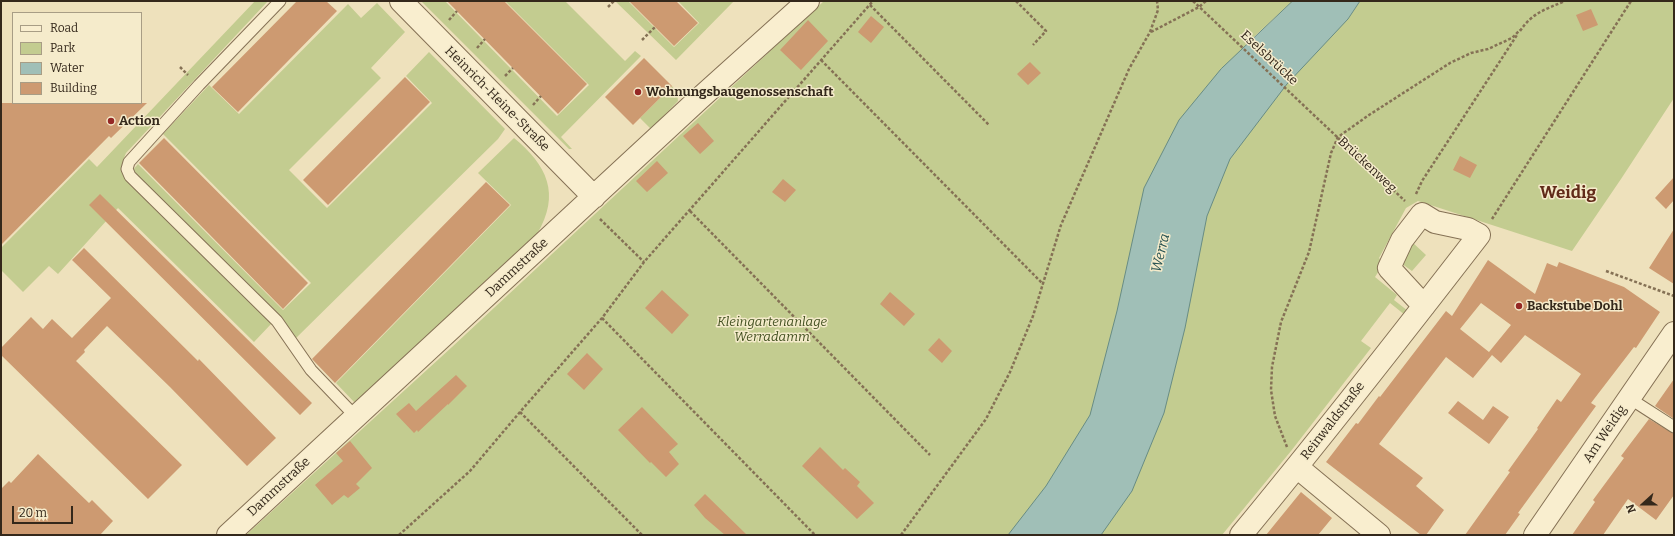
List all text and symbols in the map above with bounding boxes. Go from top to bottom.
legend [12,12,142,104]
text: Road [50,21,78,35]
street label: Eselsbrücke [1237,27,1301,89]
text: Park [50,41,75,55]
street label: Heinrich-Heine-Straße [441,43,553,155]
text: Water [50,61,84,75]
text: Building [50,81,97,95]
place label: Wohnungsbaugenossenschaft [646,84,833,100]
marker: Wohnungsbaugenossenschaft [633,87,643,97]
place label: Action [119,113,160,129]
marker: Action [106,116,116,126]
street label: Brückenweg [1334,134,1400,196]
district label: Weidig [1540,183,1596,203]
water label: Werra [1148,232,1174,274]
street label: Dammstraße [483,235,551,301]
place label: Backstube Dohl [1527,298,1623,314]
marker: Backstube Dohl [1514,301,1524,311]
park label: Kleingartenanlage Werradamm [717,314,827,345]
street label: Reinwaldstraße [1298,379,1368,463]
street label: Am Weidig [1580,402,1630,466]
street label: Dammstraße [245,454,313,520]
north arrow [1623,484,1663,524]
scale bar [14,498,75,524]
text: N [1624,502,1639,515]
text: 20 m [19,506,47,520]

